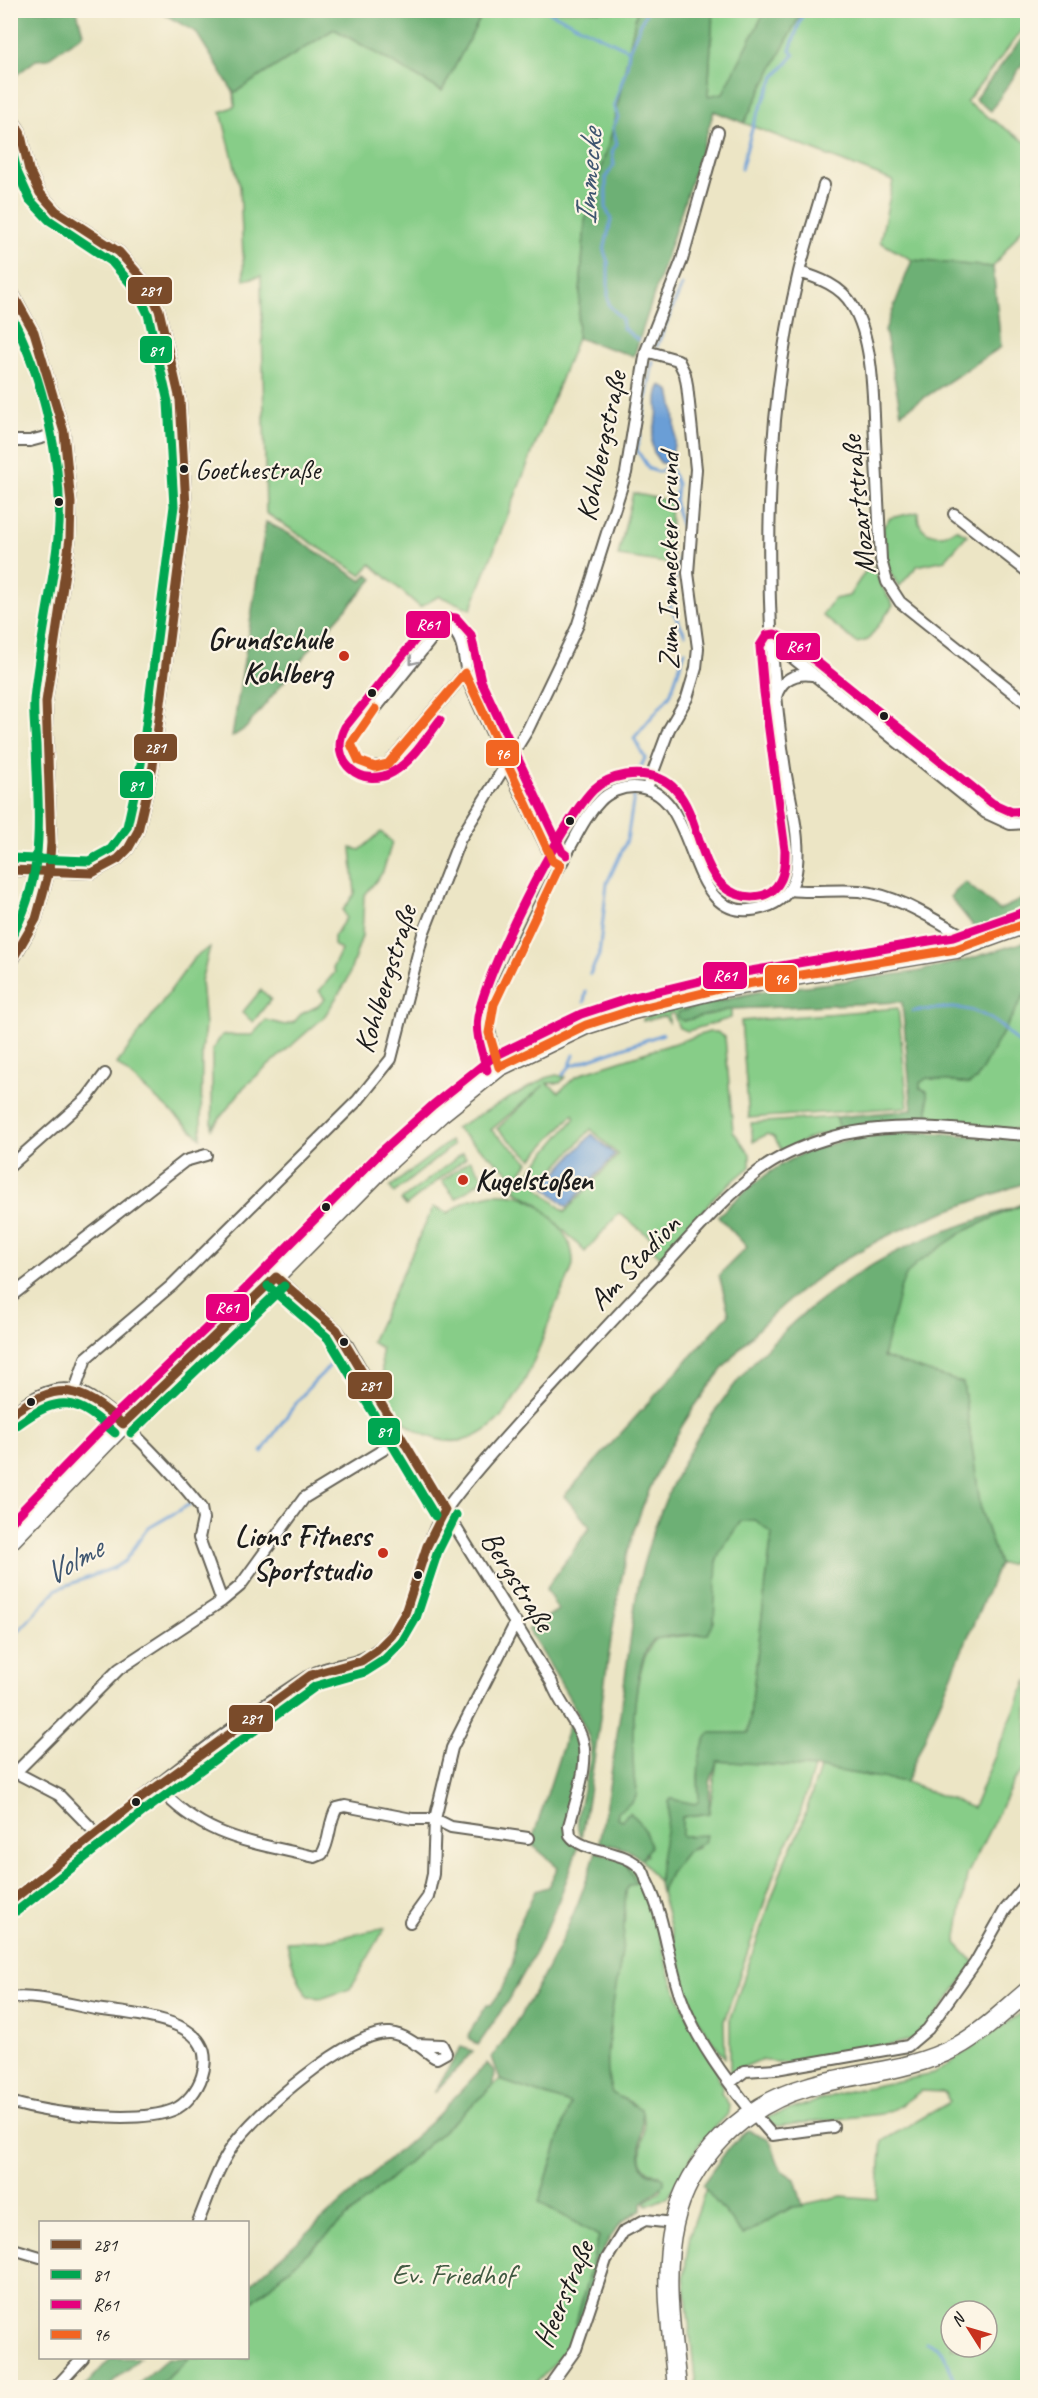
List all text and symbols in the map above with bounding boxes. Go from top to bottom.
water label: Immecke [564,124,612,226]
line badge: 281 [127,276,173,305]
text: 281 [139,281,163,301]
line badge: 81 [139,335,173,364]
text: 81 [149,341,165,361]
street label: Kohlbergstraße [567,365,636,524]
street label: Mozartstraße [832,431,884,576]
street label: Zum Immecker Grund [649,448,687,670]
place label: Goethestraße [195,452,322,487]
marker: Goethestraße [178,463,190,475]
unlabelled marker [53,496,65,508]
line badge: R61 [405,610,451,639]
text: R61 [416,615,442,635]
place label: Grundschule Kohlberg [208,620,335,692]
line badge: R61 [775,632,821,661]
text: R61 [786,637,812,657]
marker: Grundschule Kohlberg [337,649,351,663]
one-way arrow [409,654,420,665]
unlabelled marker [366,687,378,699]
unlabelled marker [878,710,890,722]
line badge: 281 [133,733,178,762]
text: 281 [144,738,168,758]
line badge: 96 [485,739,520,767]
text: 96 [495,744,511,764]
line badge: 81 [119,770,154,799]
text: 81 [129,776,145,796]
unlabelled marker [564,815,576,827]
street label: Kohlbergstraße [345,899,426,1057]
line badge: R61 [702,961,748,990]
line badge: 96 [764,964,798,993]
text: R61 [713,966,739,986]
text: 96 [774,969,790,989]
place label: Kugelstoßen [475,1161,594,1199]
marker: Kugelstoßen [456,1173,470,1187]
unlabelled marker [320,1201,332,1213]
street label: Am Stadion [580,1205,689,1318]
line badge: R61 [205,1293,250,1322]
text: R61 [215,1298,241,1318]
unlabelled marker [338,1336,350,1348]
line badge: 281 [347,1371,393,1400]
text: 281 [359,1376,383,1396]
unlabelled marker [25,1396,37,1408]
line badge: 81 [367,1417,401,1446]
text: 81 [377,1422,393,1442]
place label: Lions Fitness Sportstudio [235,1517,374,1589]
street label: Bergstraße [472,1524,565,1640]
water label: Volme [36,1526,114,1594]
marker: Lions Fitness Sportstudio [376,1546,390,1560]
unlabelled marker [412,1569,424,1581]
line badge: 281 [228,1704,274,1733]
text: 281 [240,1709,264,1729]
unlabelled marker [130,1796,142,1808]
legend [39,2221,249,2359]
street label: Heerstraße [524,2233,603,2353]
text: 281 [93,2234,118,2256]
park label: Ev. Friedhof [391,2255,521,2293]
text: 81 [93,2264,110,2286]
text: R61 [93,2294,120,2316]
north arrow [939,2299,999,2359]
text: N [947,2308,971,2331]
text: 96 [93,2324,110,2346]

